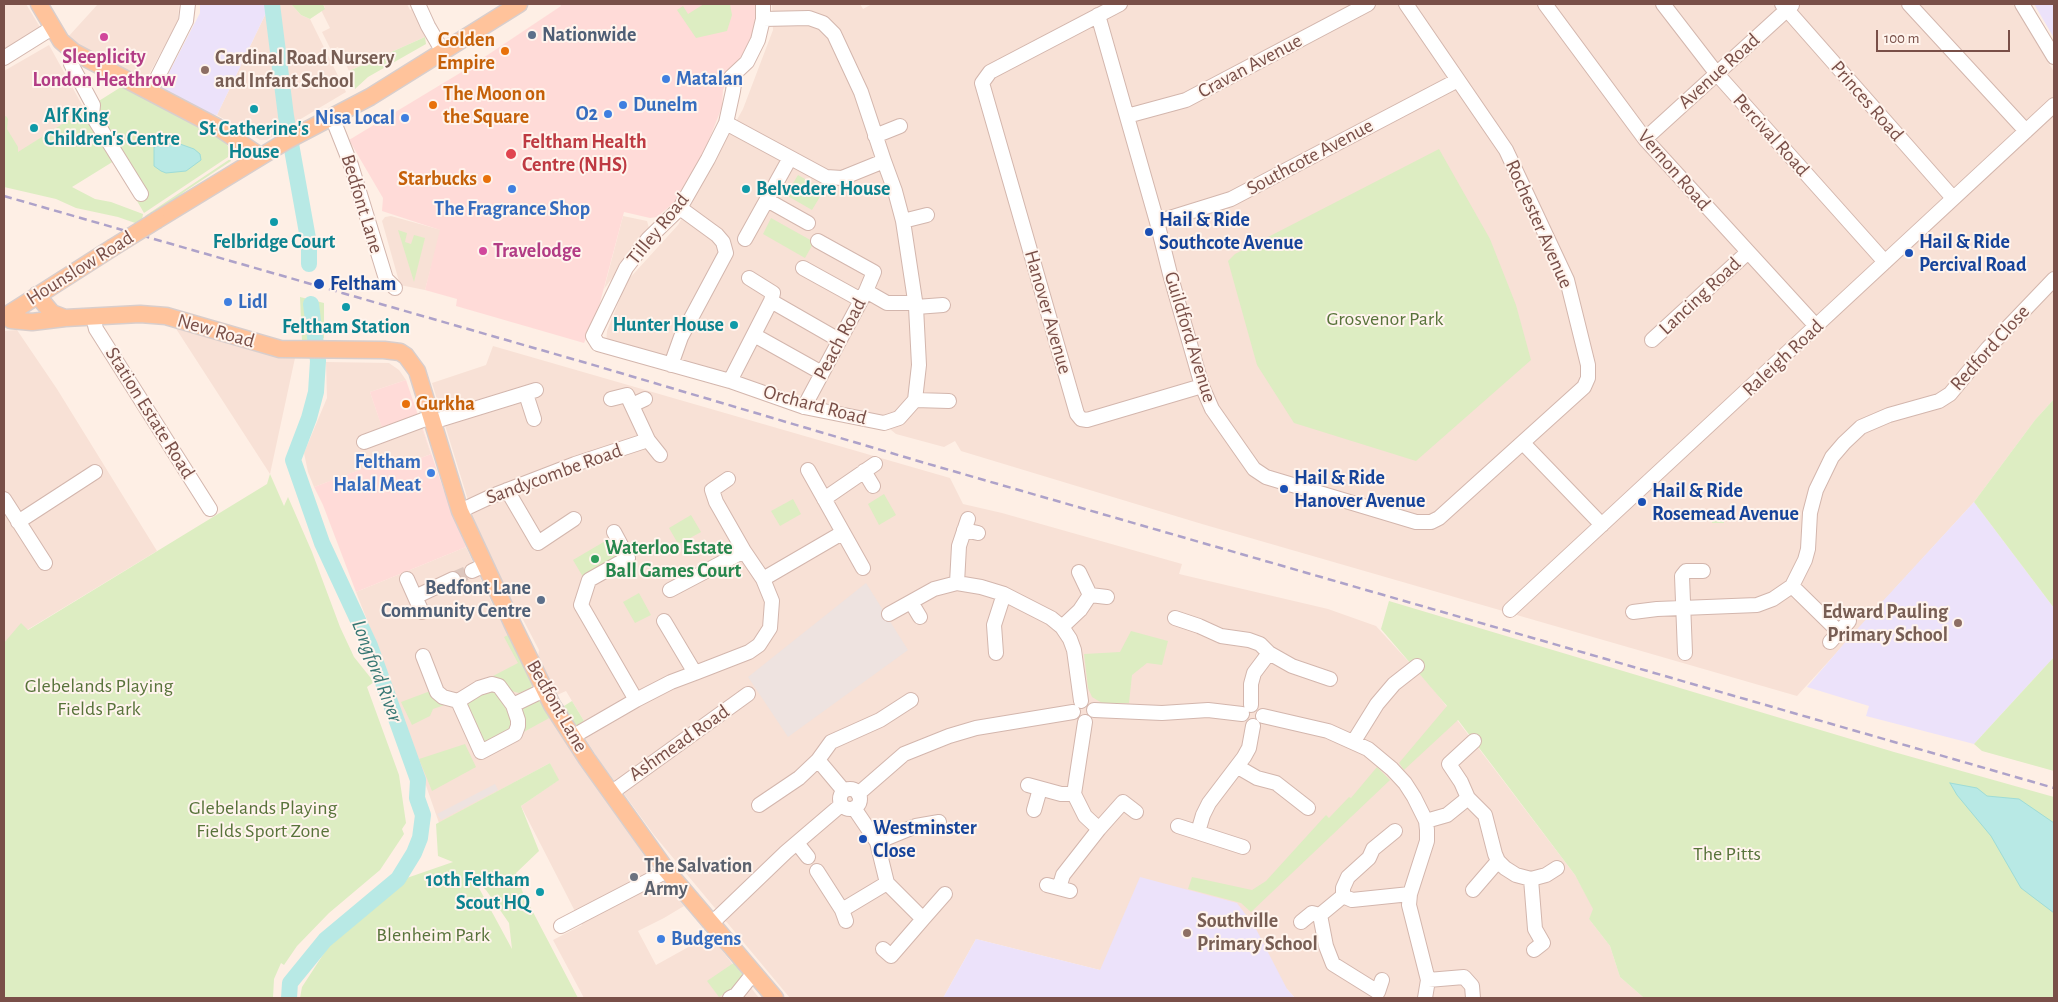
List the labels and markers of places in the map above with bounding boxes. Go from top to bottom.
place label: Nationwide [542,23,636,47]
place label: Golden Empire [437,28,495,75]
marker: Nationwide [526,29,538,41]
marker: Sleeplicity London Heathrow [98,31,110,43]
place label: Sleeplicity London Heathrow [32,45,176,92]
marker: Golden Empire [499,45,511,57]
place label: Cardinal Road Nursery and Infant School [215,46,394,93]
marker: Cardinal Road Nursery and Infant School [199,64,211,76]
place label: Matalan [676,67,743,91]
marker: Matalan [660,73,672,85]
place label: The Moon on the Square [443,82,545,129]
place label: Dunelm [633,93,698,117]
marker: The Moon on the Square [427,99,439,111]
marker: Dunelm [617,99,629,111]
place label: O2 [576,102,598,126]
marker: St Catherine's House [248,103,260,115]
place label: Alf King Children's Centre [44,104,180,151]
place label: Nisa Local [315,106,395,130]
marker: O2 [602,108,614,120]
marker: Nisa Local [399,112,411,124]
place label: St Catherine's House [199,117,309,164]
marker: Alf King Children's Centre [28,122,40,134]
place label: Feltham Health Centre (NHS) [522,130,647,177]
marker: Feltham Health Centre (NHS) [504,147,518,161]
place label: Starbucks [398,167,477,191]
marker: Starbucks [481,173,493,185]
place label: Belvedere House [756,177,891,201]
marker: The Fragrance Shop [506,183,518,195]
marker: Belvedere House [740,183,752,195]
place label: The Fragrance Shop [434,197,590,221]
place label: Hail & Ride Southcote Avenue [1159,208,1303,255]
marker: Felbridge Court [268,216,280,228]
marker: Hail & Ride Southcote Avenue [1143,226,1155,238]
place label: Felbridge Court [213,230,335,254]
place label: Hail & Ride Percival Road [1919,230,2026,277]
place label: Travelodge [493,239,581,263]
marker: Travelodge [477,245,489,257]
marker: Hail & Ride Percival Road [1903,247,1915,259]
place label: Feltham [330,272,396,296]
marker: Feltham [312,277,326,291]
place label: Lidl [238,290,268,314]
marker: Lidl [222,296,234,308]
marker: Feltham Station [340,301,352,313]
place label: Hunter House [612,313,724,337]
place label: Feltham Station [282,315,410,339]
marker: Hunter House [728,319,740,331]
place label: Gurkha [416,392,475,416]
marker: Gurkha [400,398,412,410]
place label: Feltham Halal Meat [333,450,421,497]
place label: Hail & Ride Hanover Avenue [1294,466,1425,513]
marker: Feltham Halal Meat [425,467,437,479]
place label: Hail & Ride Rosemead Avenue [1652,479,1799,526]
marker: Hail & Ride Hanover Avenue [1278,483,1290,495]
marker: Hail & Ride Rosemead Avenue [1636,496,1648,508]
place label: Waterloo Estate Ball Games Court [605,536,741,583]
marker: Waterloo Estate Ball Games Court [589,553,601,565]
place label: Bedfont Lane Community Centre [381,576,531,623]
marker: Bedfont Lane Community Centre [535,594,547,606]
place label: Edward Pauling Primary School [1822,600,1948,647]
marker: Edward Pauling Primary School [1952,617,1964,629]
place label: Westminster Close [873,816,977,863]
marker: Westminster Close [857,833,869,845]
place label: The Salvation Army [644,854,752,901]
place label: 10th Feltham Scout HQ [426,868,530,915]
marker: The Salvation Army [628,871,640,883]
marker: 10th Feltham Scout HQ [534,886,546,898]
place label: Southville Primary School [1197,909,1318,956]
place label: Budgens [671,927,741,951]
marker: Southville Primary School [1181,927,1193,939]
marker: Budgens [655,933,667,945]

